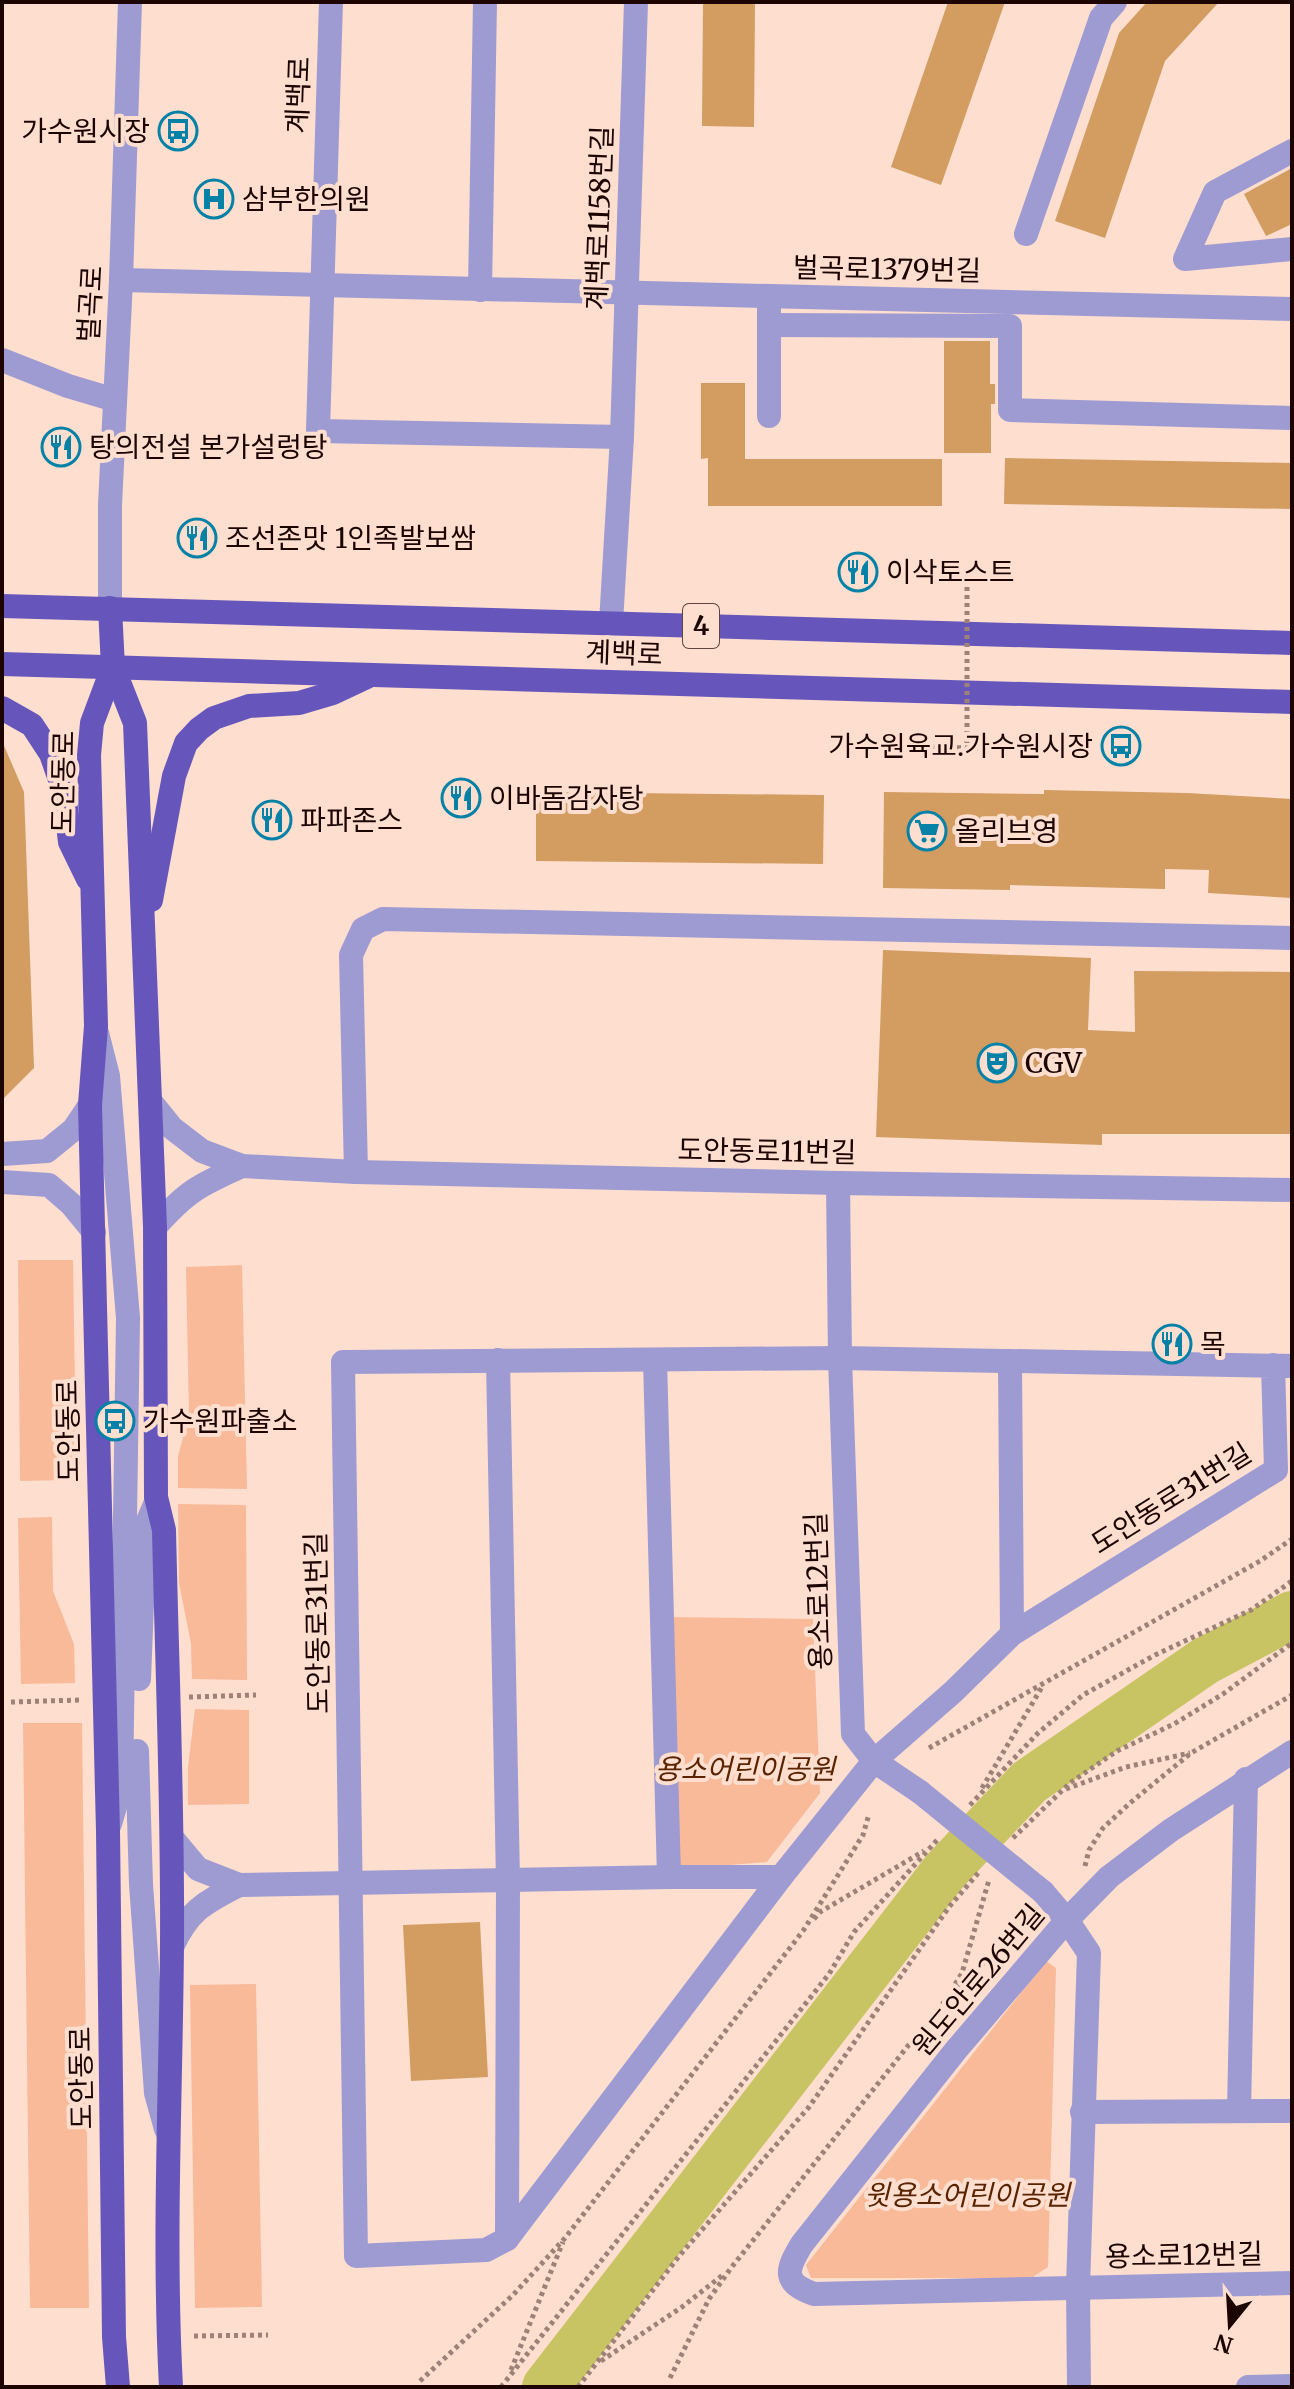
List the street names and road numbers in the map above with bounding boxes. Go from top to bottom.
street label: 계백로 [279,56,317,134]
street label: 계백로1158번길 [578,125,620,311]
street label: 벌곡로1379번길 [793,249,981,289]
street label: 벌곡로 [70,264,110,344]
road number: 4 [683,604,719,648]
street label: 계백로 [585,634,663,672]
street label: 도안동로 [44,730,82,834]
street label: 도안동로11번길 [677,1131,857,1171]
street label: 도안동로 [49,1379,87,1483]
street label: 도안동로31번길 [1084,1434,1258,1562]
street label: 용소로12번길 [797,1512,839,1670]
street label: 도안동로31번길 [297,1532,337,1714]
street label: 원도안로26번길 [904,1897,1052,2063]
street label: 도안동로 [62,2026,100,2130]
street label: 용소로12번길 [1105,2236,1263,2274]

